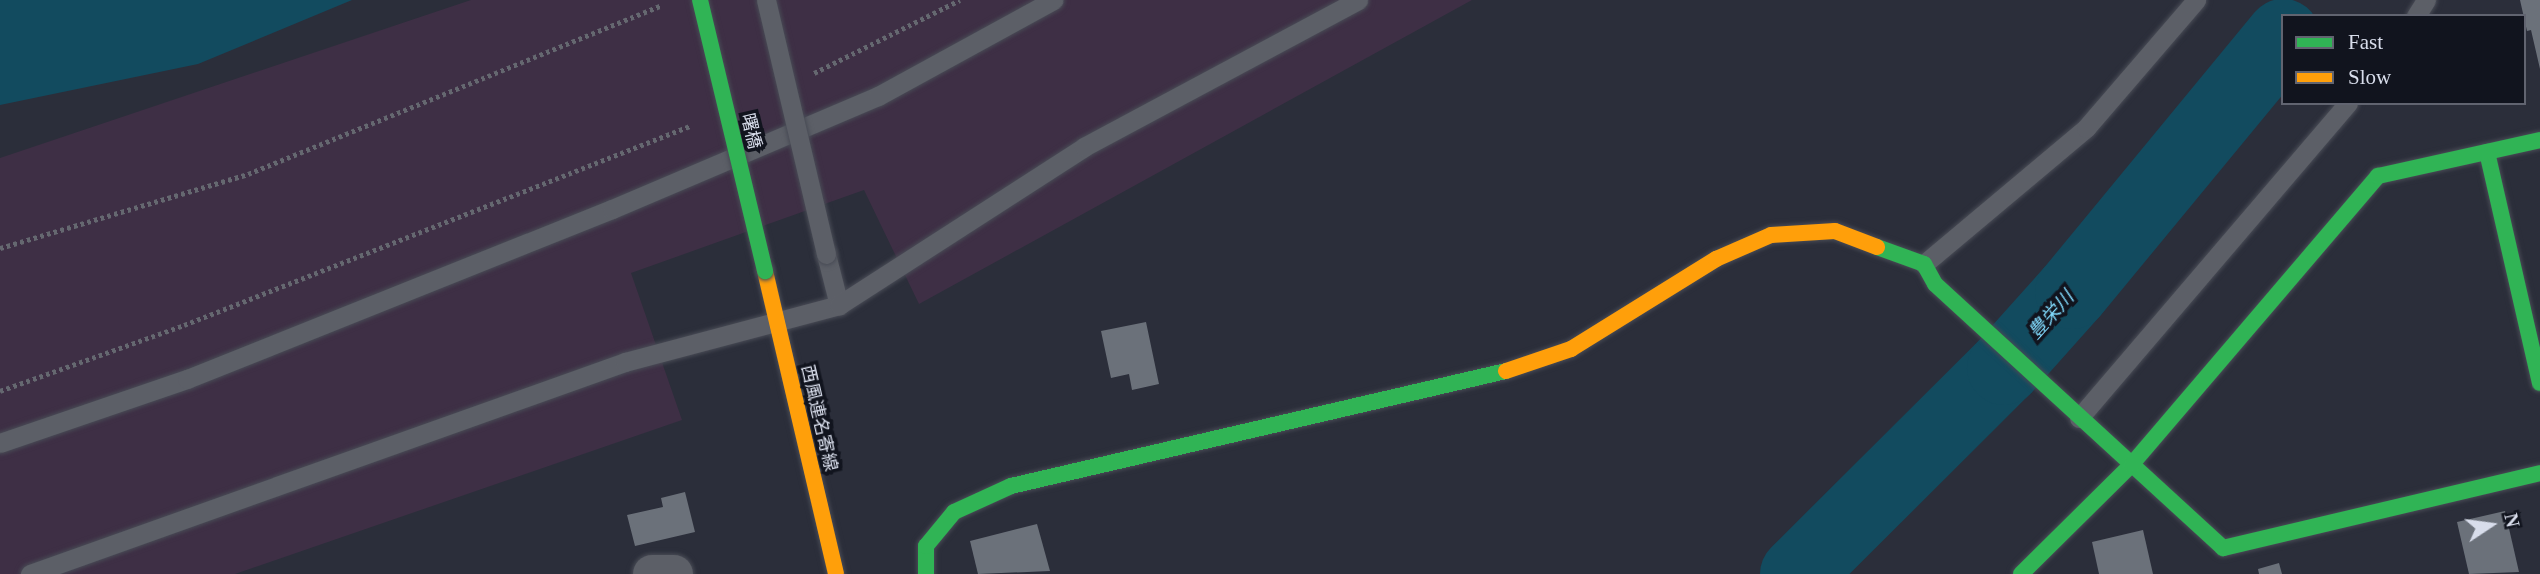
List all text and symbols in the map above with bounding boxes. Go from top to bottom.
legend [2281,14,2526,105]
text: Fast [2348,30,2383,54]
text: Slow [2348,65,2391,89]
street label: 曙橋 [736,111,766,151]
water label: 豊栄川 [2023,286,2079,344]
street label: 西風連名寄線 [796,363,842,473]
north arrow [2456,490,2526,560]
text: N [2500,511,2524,529]

